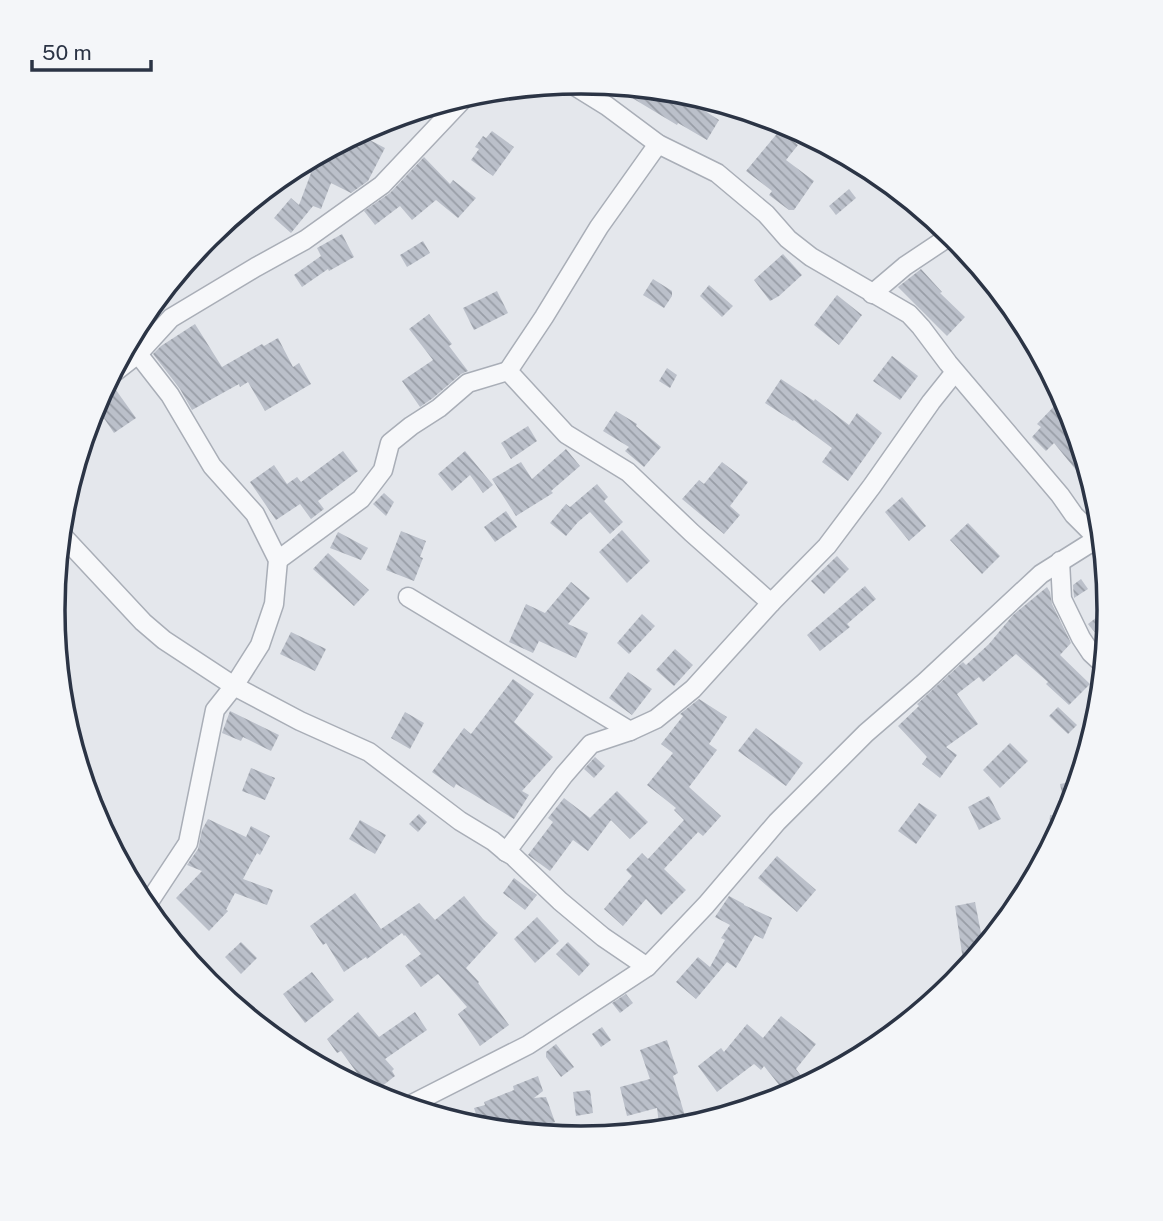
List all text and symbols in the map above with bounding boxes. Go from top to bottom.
scale bar [32,28,150,72]
text: 50 m [42,40,92,65]

